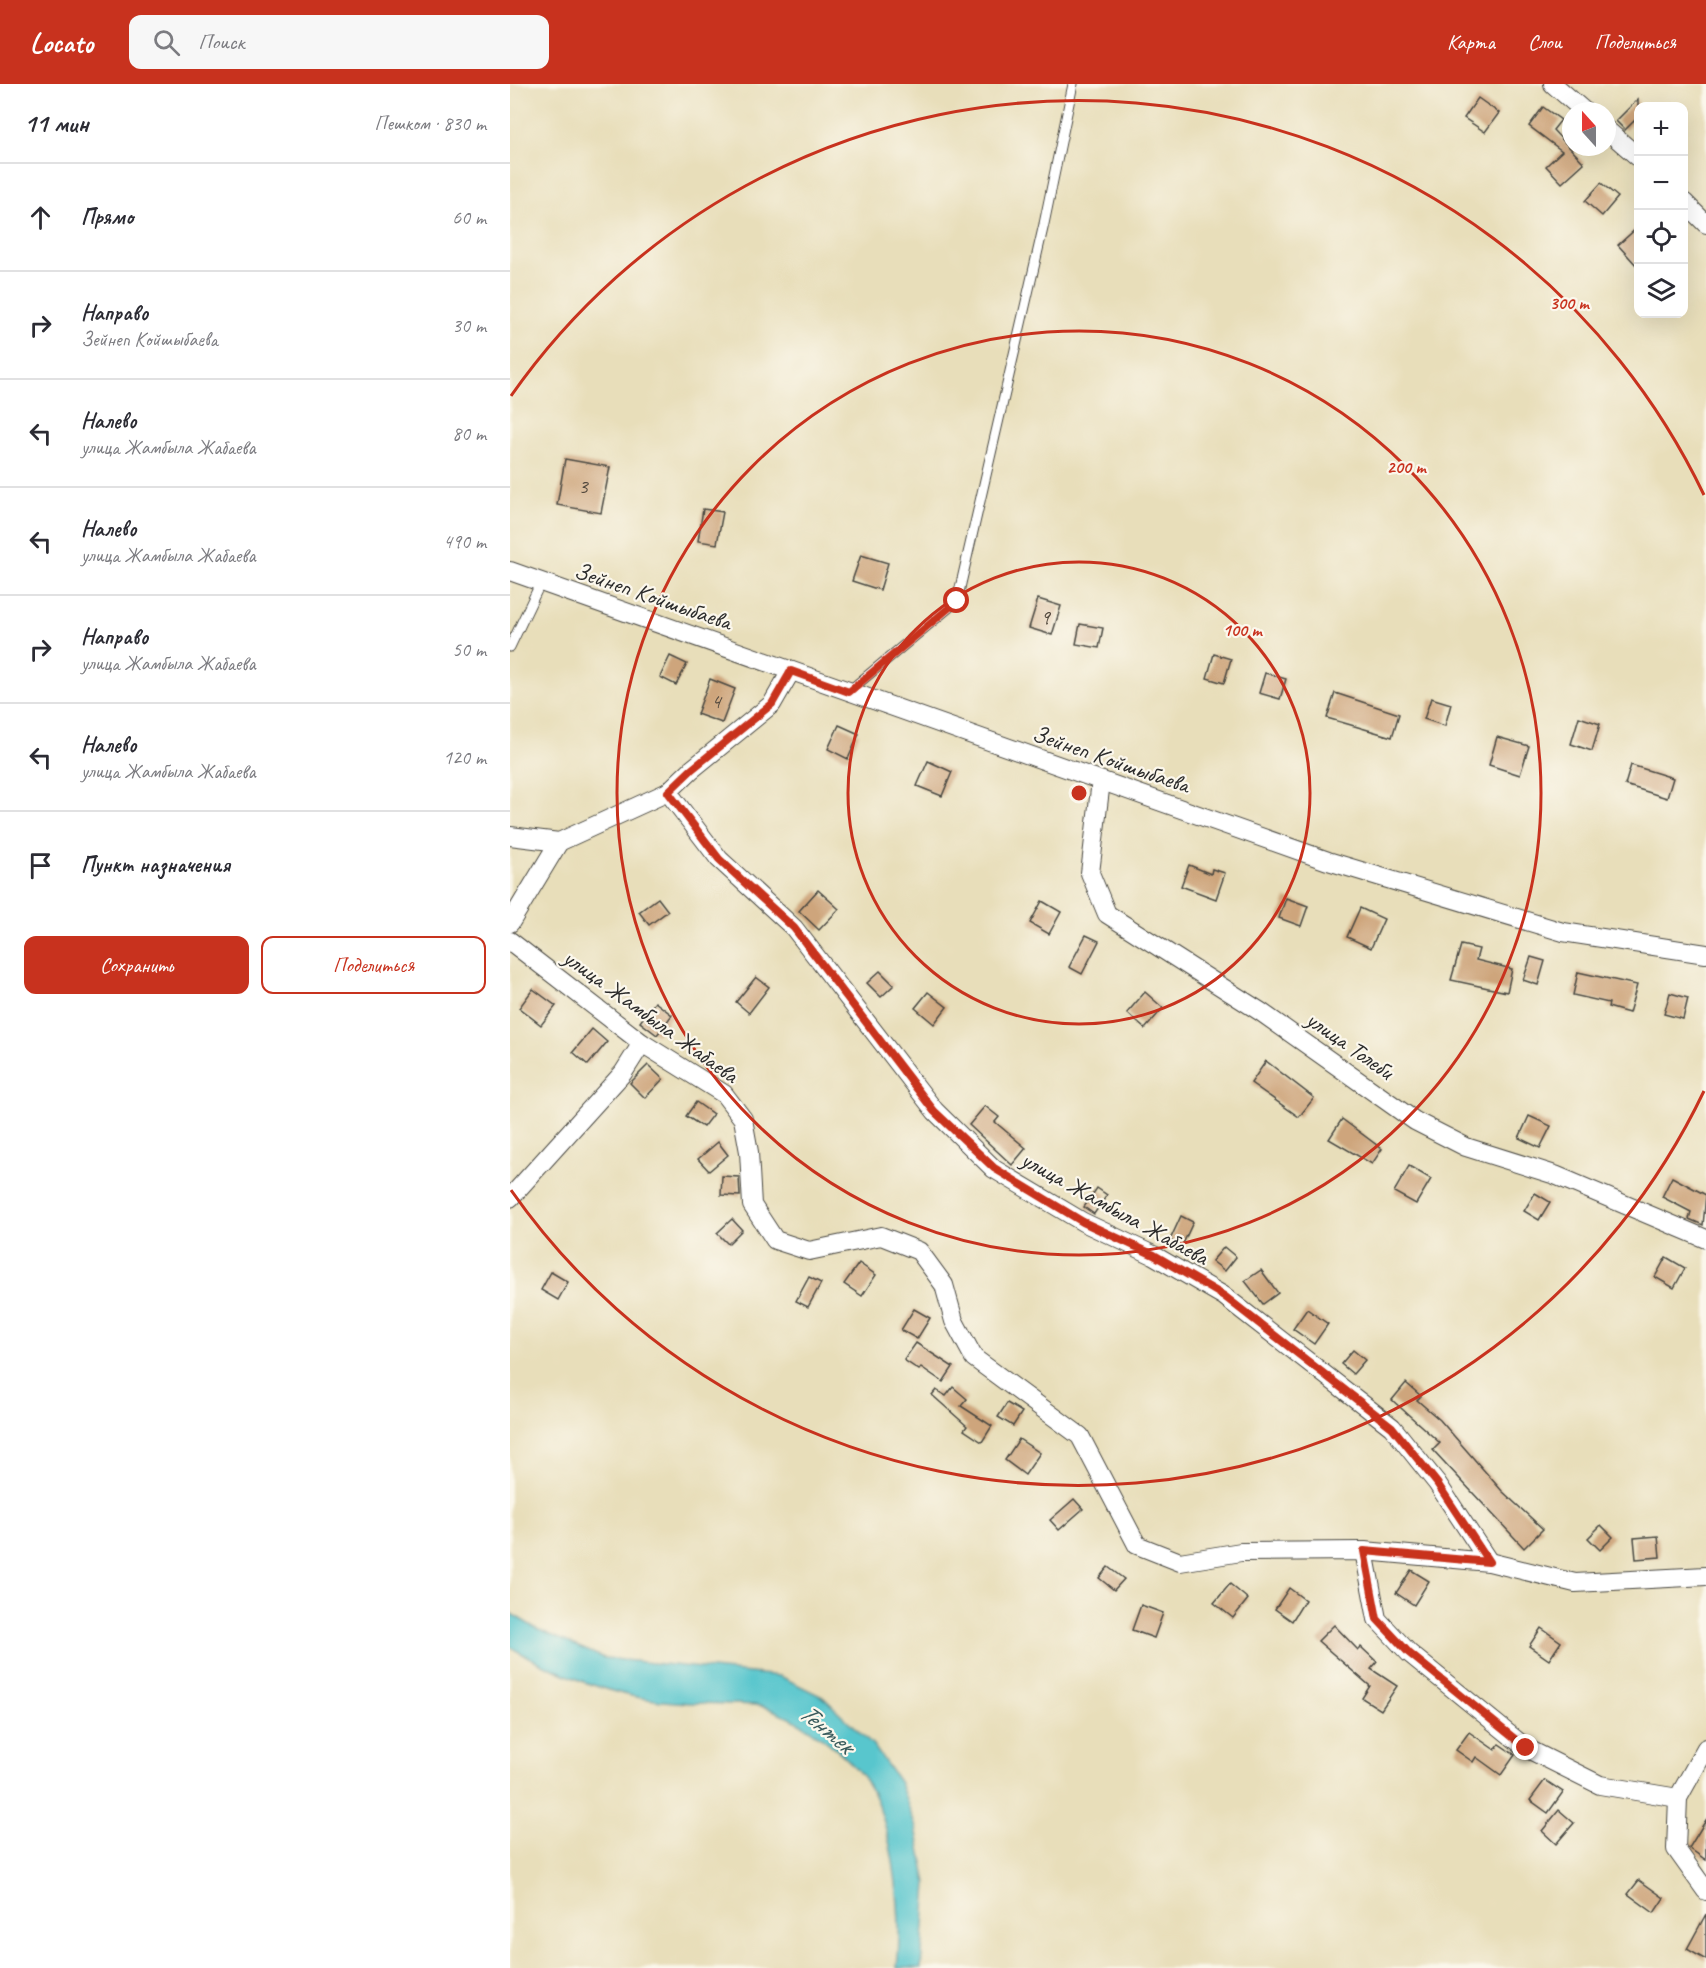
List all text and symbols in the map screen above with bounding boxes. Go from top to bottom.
search box [129,15,549,69]
text: Locato [30,25,93,60]
icon: search [150,26,183,59]
text: Поиск [198,28,245,56]
text: Карта [1447,29,1495,55]
text: Слои [1528,29,1562,55]
text: Поделиться [1595,29,1676,55]
north arrow [1562,102,1616,156]
map controls [1634,102,1688,318]
button: + [1634,102,1688,156]
text: 11 мин [24,107,89,140]
text: Пешком · 830 m [374,111,486,136]
button: − [1634,156,1688,210]
icon: ahead [24,201,57,234]
text: Прямо [81,203,133,231]
text: 60 m [452,205,486,230]
button: locate [1634,210,1688,264]
button: layers [1634,264,1688,318]
text: 300 m [1550,292,1590,314]
text: Направо [81,299,148,327]
icon: right [24,309,57,342]
text: 30 m [452,313,486,338]
text: Зейнеп Койшыбаева [81,327,218,352]
text: Налево [81,407,137,435]
icon: left [24,417,57,450]
text: 80 m [452,421,486,446]
text: улица Жамбыла Жабаева [81,435,255,460]
text: 200 m [1387,456,1427,478]
house number: 3 [578,473,589,499]
text: Налево [81,515,137,543]
icon: left [24,525,57,558]
text: 490 m [443,529,486,554]
text: улица Жамбыла Жабаева [81,543,255,568]
street label: Зейнеп Койшыбаева [571,555,737,638]
route start [943,587,969,613]
house number: 9 [1040,604,1051,630]
text: 100 m [1223,619,1263,641]
text: Направо [81,623,148,651]
icon: right [24,633,57,666]
text: 50 m [452,637,486,662]
text: улица Жамбыла Жабаева [81,651,255,676]
house number: 4 [711,688,723,714]
street label: Зейнеп Койшыбаева [1029,718,1195,801]
text: Налево [81,731,137,759]
icon: left [24,741,57,774]
text: 120 m [443,745,486,770]
text: улица Жамбыла Жабаева [81,759,255,784]
centre of rings [1069,783,1089,803]
icon: arrive [24,849,57,882]
text: Пункт назначения [81,851,230,879]
button: Сохранить [24,936,249,994]
button: Поделиться [261,936,486,994]
street label: улица Жамбыла Жабаева [556,941,746,1090]
street label: улица Толеби [1299,1003,1401,1087]
street label: улица Жамбыла Жабаева [1014,1143,1215,1273]
water label: Тентек [792,1696,865,1764]
route end [1512,1734,1538,1760]

